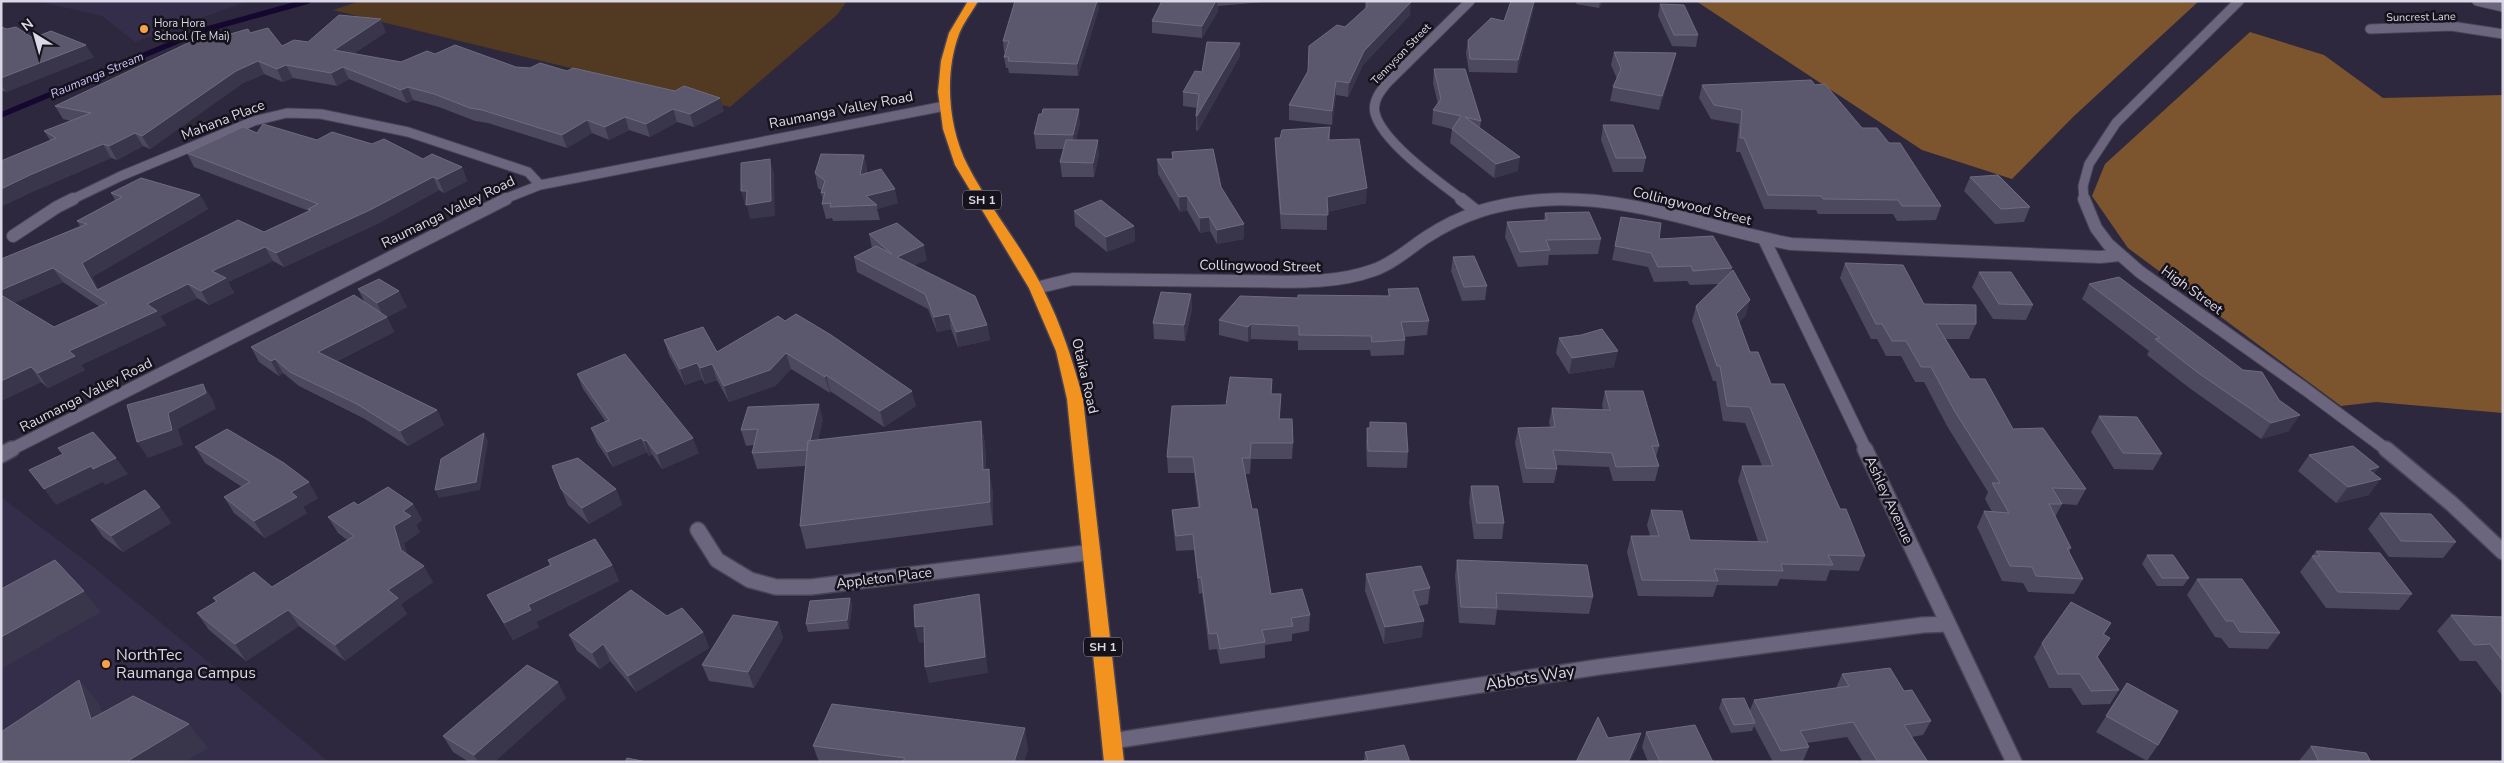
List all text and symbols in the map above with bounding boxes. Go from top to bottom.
street label: Suncrest Lane [2386,9,2456,25]
north arrow [10,10,60,60]
text: N [18,14,37,36]
place label: Hora Hora School (Te Mai) [154,16,230,44]
street label: Tennyson Street [1368,20,1434,88]
marker: Hora Hora School (Te Mai) [138,23,150,35]
water label: Raumanga Stream [48,48,146,102]
street label: Raumanga Valley Road [767,87,915,133]
street label: Mahana Place [179,95,267,145]
street label: Raumanga Valley Road [378,171,518,253]
street label: Collingwood Street [1631,182,1753,230]
road number: SH 1 [963,190,1001,210]
street label: Collingwood Street [1199,255,1321,277]
street label: High Street [2157,261,2227,319]
street label: Otaika Road [1067,336,1103,416]
street label: Raumanga Valley Road [16,353,156,437]
street label: Ashley Avenue [1860,453,1918,547]
street label: Appleton Place [835,563,933,593]
road number: SH 1 [1084,638,1122,656]
place label: NorthTec Raumanga Campus [116,644,256,684]
marker: NorthTec Raumanga Campus [100,658,112,670]
street label: Abbots Way [1484,660,1577,696]

